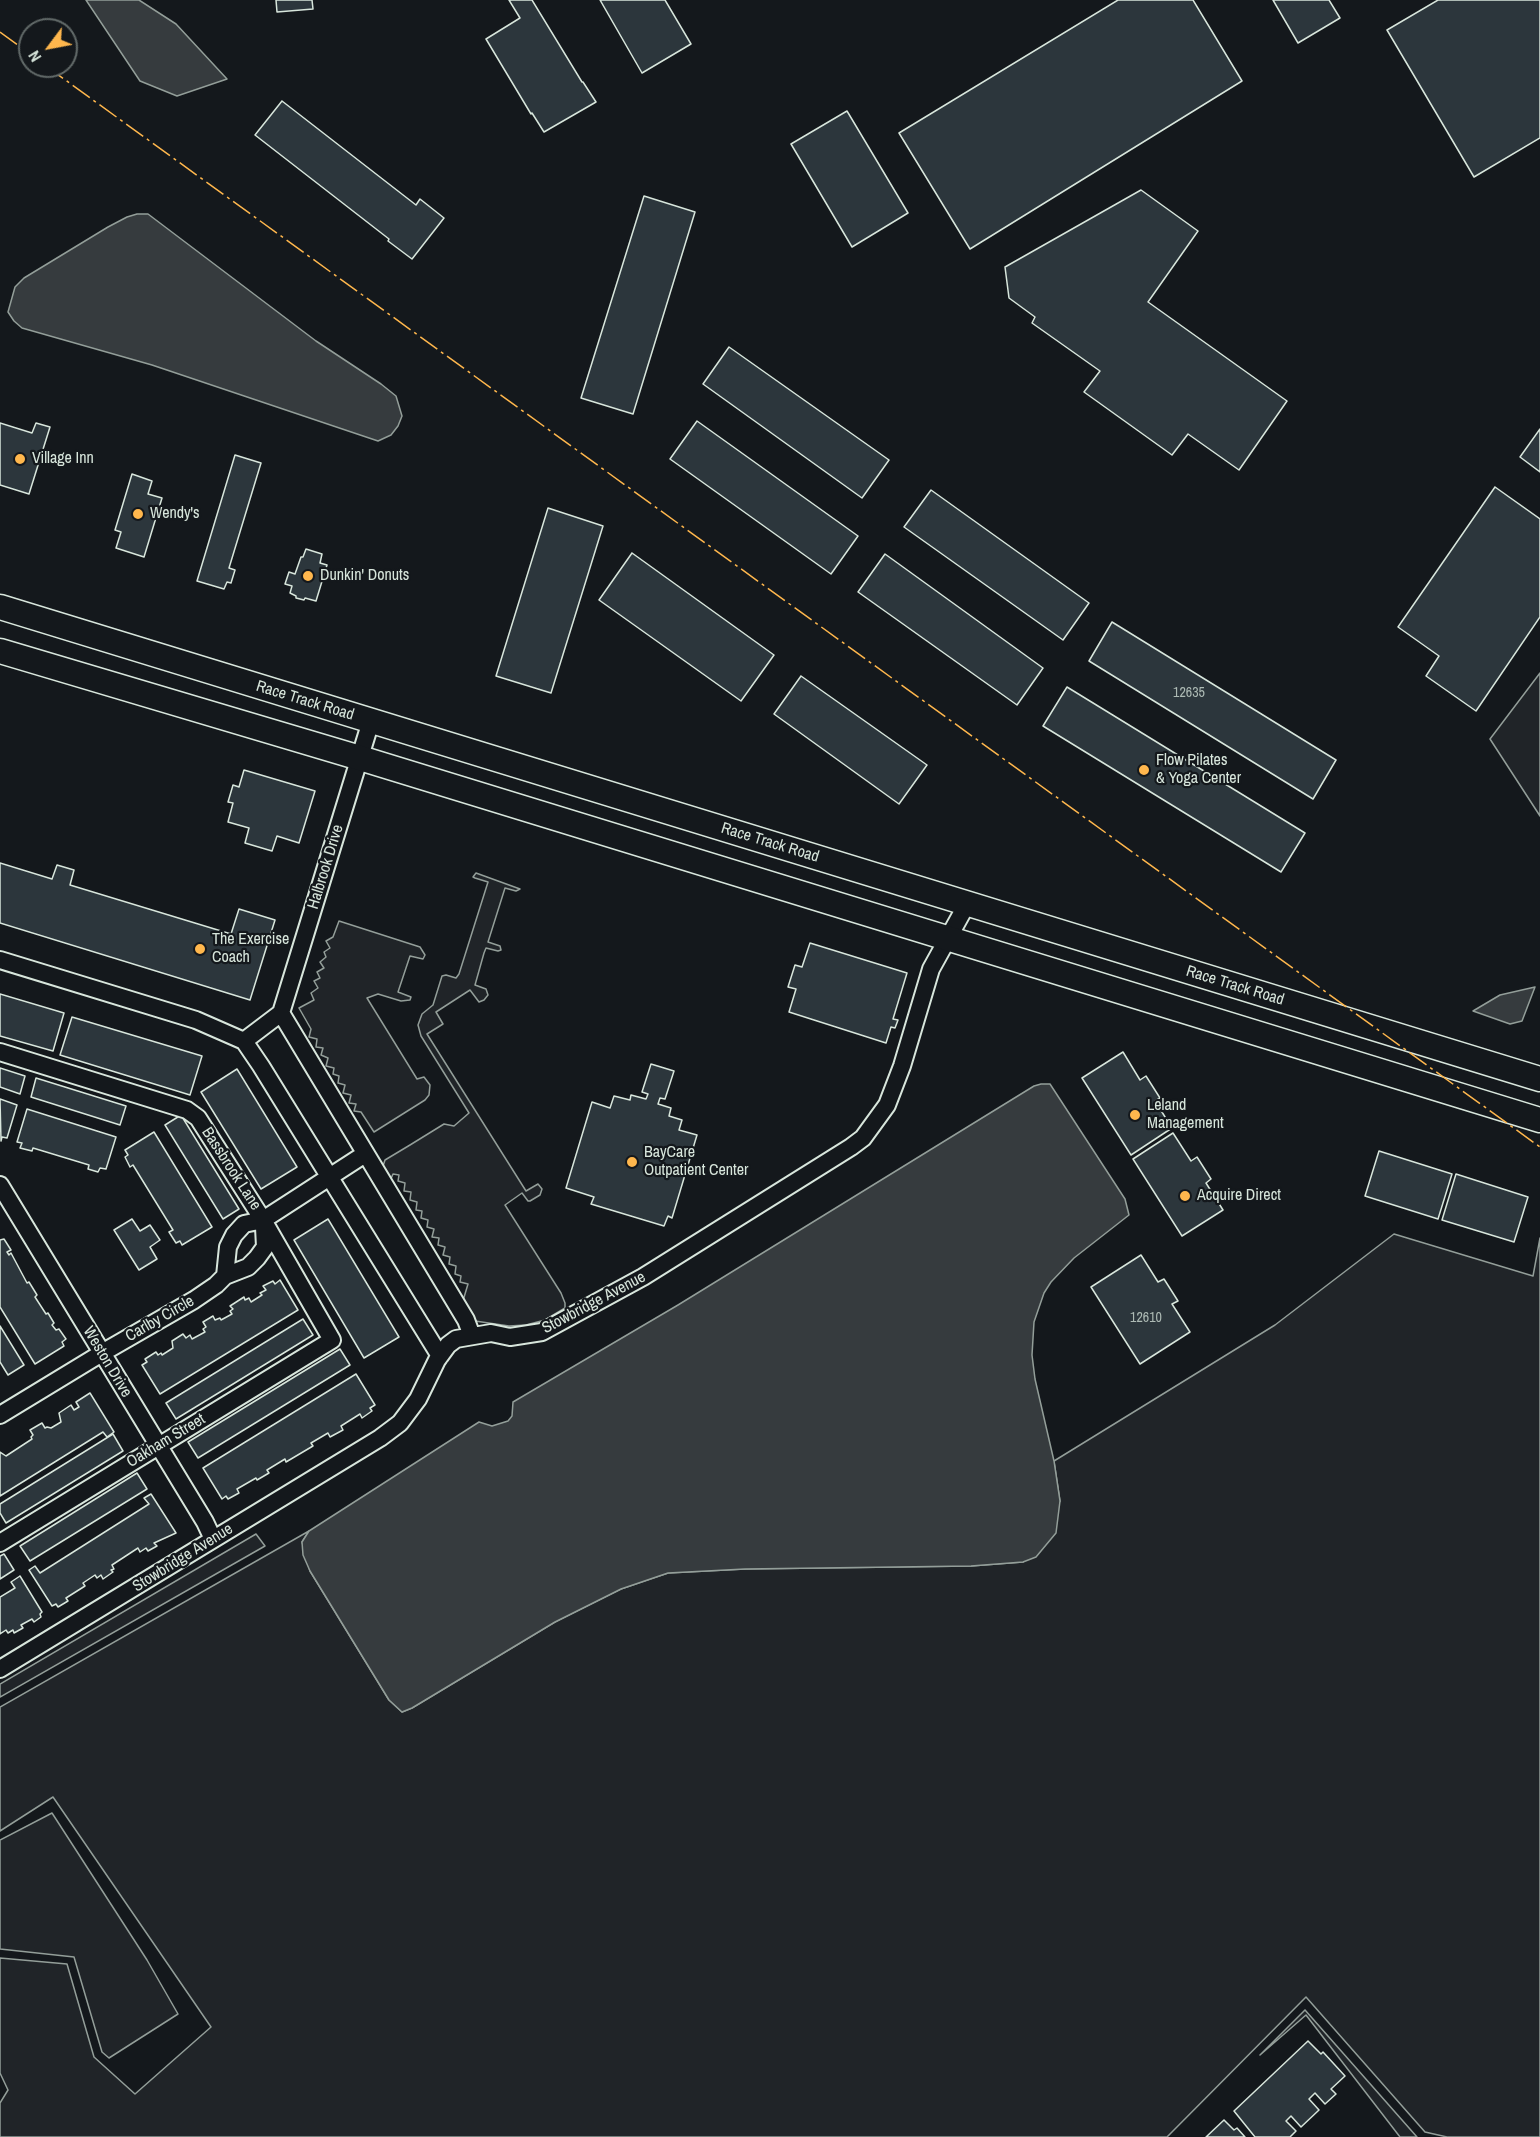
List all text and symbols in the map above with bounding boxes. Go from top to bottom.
north arrow [18,18,78,78]
text: N [23,47,46,66]
place label: Village Inn [32,449,94,469]
marker: Village Inn [13,452,27,466]
place label: Wendy's [150,504,200,524]
marker: Wendy's [131,507,145,521]
place label: Dunkin' Donuts [320,566,409,586]
marker: Dunkin' Donuts [301,569,315,583]
street label: Race Track Road [254,677,356,725]
house number: 12635 [1173,685,1205,701]
place label: Flow Pilates & Yoga Center [1156,751,1241,789]
marker: Flow Pilates & Yoga Center [1137,763,1151,777]
street label: Race Track Road [719,819,821,867]
street label: Halbrook Drive [304,822,348,912]
place label: The Exercise Coach [212,930,289,968]
marker: The Exercise Coach [193,942,207,956]
street label: Race Track Road [1184,962,1286,1010]
place label: Leland Management [1147,1096,1224,1134]
marker: Leland Management [1128,1108,1142,1122]
street label: Bassbrook Lane [197,1124,265,1214]
place label: BayCare Outpatient Center [644,1143,748,1181]
marker: BayCare Outpatient Center [625,1155,639,1169]
place label: Acquire Direct [1197,1186,1281,1206]
marker: Acquire Direct [1178,1189,1192,1203]
street label: Stowbridge Avenue [539,1268,649,1338]
street label: Carlby Circle [122,1292,198,1346]
house number: 12610 [1130,1310,1162,1326]
street label: Weston Drive [78,1323,136,1401]
street label: Oakham Street [123,1410,209,1472]
street label: Stowbridge Avenue [129,1520,237,1596]

